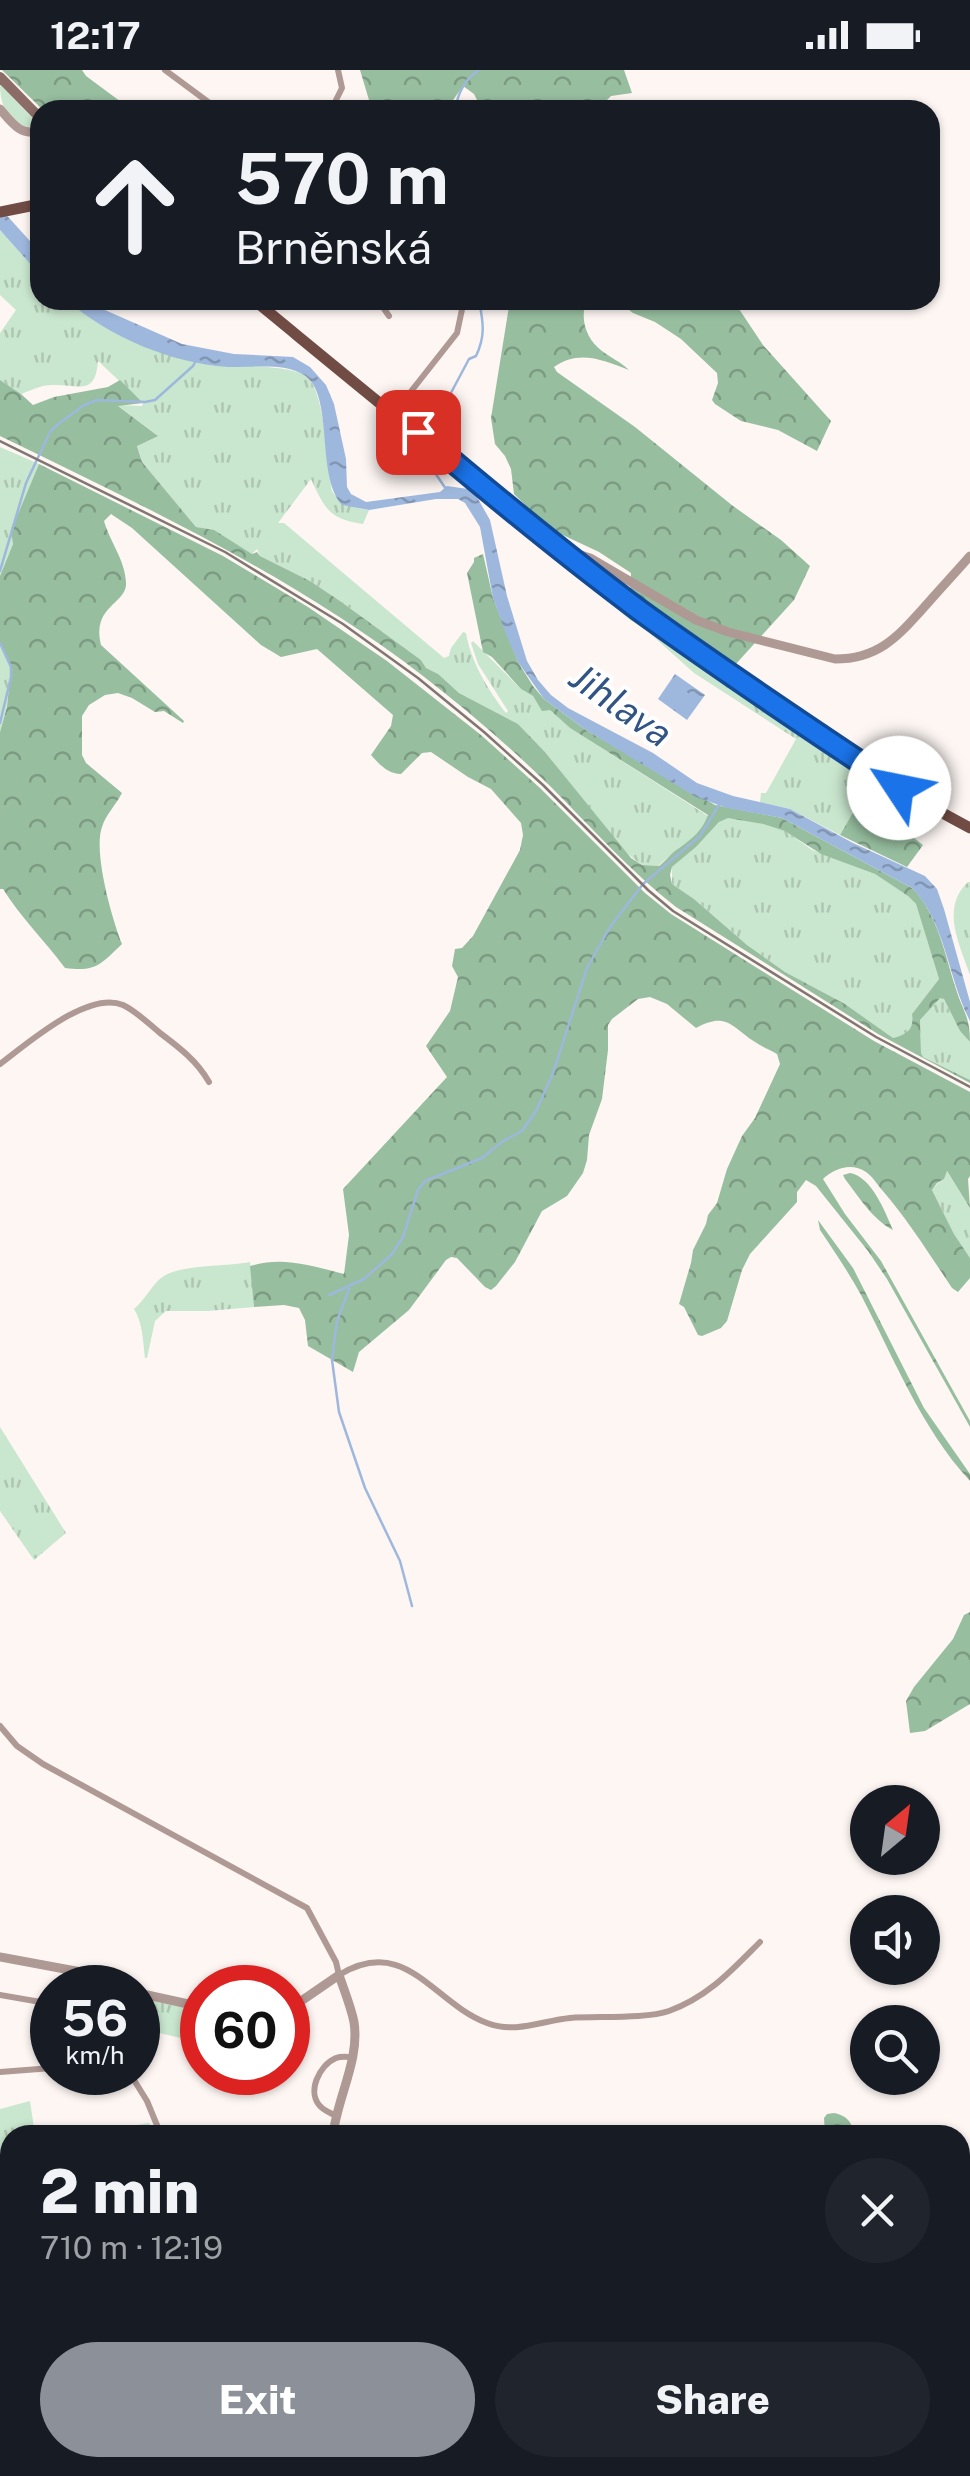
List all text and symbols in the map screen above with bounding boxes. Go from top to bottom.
text: 12:17 [50,13,141,58]
text: 570 m [235,137,449,220]
icon: ahead [70,140,200,270]
text: Brněnská [235,221,432,274]
pin [376,390,461,475]
icon: arrive [391,405,446,460]
water label: Jihlava [561,654,681,756]
position arrow [847,736,951,840]
north arrow [850,1785,940,1875]
map controls [850,1785,940,2095]
button: sound [850,1895,940,1985]
speed limit sign: 60 [180,1965,310,2095]
text: 56 [62,1988,128,2047]
button: search [850,2005,940,2095]
text: km/h [66,2040,124,2070]
text: 2 min [40,2156,199,2227]
button: close [825,2158,930,2263]
text: 710 m · 12:19 [40,2229,223,2266]
button: Exit [40,2342,475,2457]
button: Share [495,2342,930,2457]

